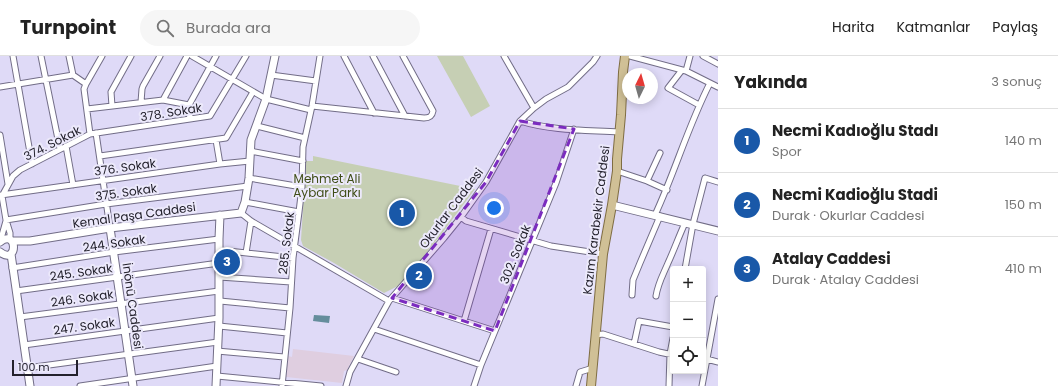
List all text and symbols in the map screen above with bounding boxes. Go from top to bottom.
search box [140,10,420,46]
text: Turnpoint [20,14,116,41]
icon: search [154,17,176,39]
text: Burada ara [186,17,271,38]
text: Harita [832,17,874,37]
text: Katmanlar [896,17,970,37]
text: Paylaş [992,17,1038,37]
north arrow [622,68,658,104]
text: Yakında [734,70,807,94]
text: 3 sonuç [991,72,1042,91]
street label: 378. Sokak [139,99,204,125]
text: Necmi Kadıoğlu Stadı [772,120,939,141]
street label: 374. Sokak [20,121,84,165]
text: 1 [745,131,749,150]
text: 140 m [1005,131,1042,150]
text: Spor [772,142,802,161]
street label: Kazım Karabekir Caddesi [578,145,614,295]
street label: 376. Sokak [93,154,158,180]
street label: Okurlar Caddesi [415,164,487,252]
park label: Mehmet Ali Aybar Parkı [293,170,361,201]
street label: 375. Sokak [94,179,159,205]
text: Necmi Kadioğlu Stadi [772,184,938,205]
text: 2 [743,195,751,214]
text: 150 m [1005,195,1042,214]
street label: Kemal Paşa Caddesi [71,198,197,232]
pin: 1 [389,198,415,228]
your location [484,198,504,218]
text: Durak · Okurlar Caddesi [772,206,924,225]
street label: 285. Sokak [274,210,298,275]
street label: 302. Sokak [495,221,535,286]
street label: 244. Sokak [82,230,147,256]
pin: 3 [214,247,240,277]
text: Atalay Caddesi [772,248,891,269]
street label: 245. Sokak [49,259,114,285]
text: 3 [743,259,751,278]
text: 410 m [1005,259,1042,278]
pin: 2 [406,261,432,291]
street label: İnönü Caddesi [119,262,147,350]
map controls [670,266,706,374]
button: + [670,266,706,302]
text: Durak · Atalay Caddesi [772,270,919,289]
street label: 246. Sokak [50,285,115,311]
button: − [670,302,706,338]
street label: 247. Sokak [52,313,117,339]
button: locate [670,338,706,374]
scale bar [12,358,78,377]
text: 100 m [18,359,50,375]

